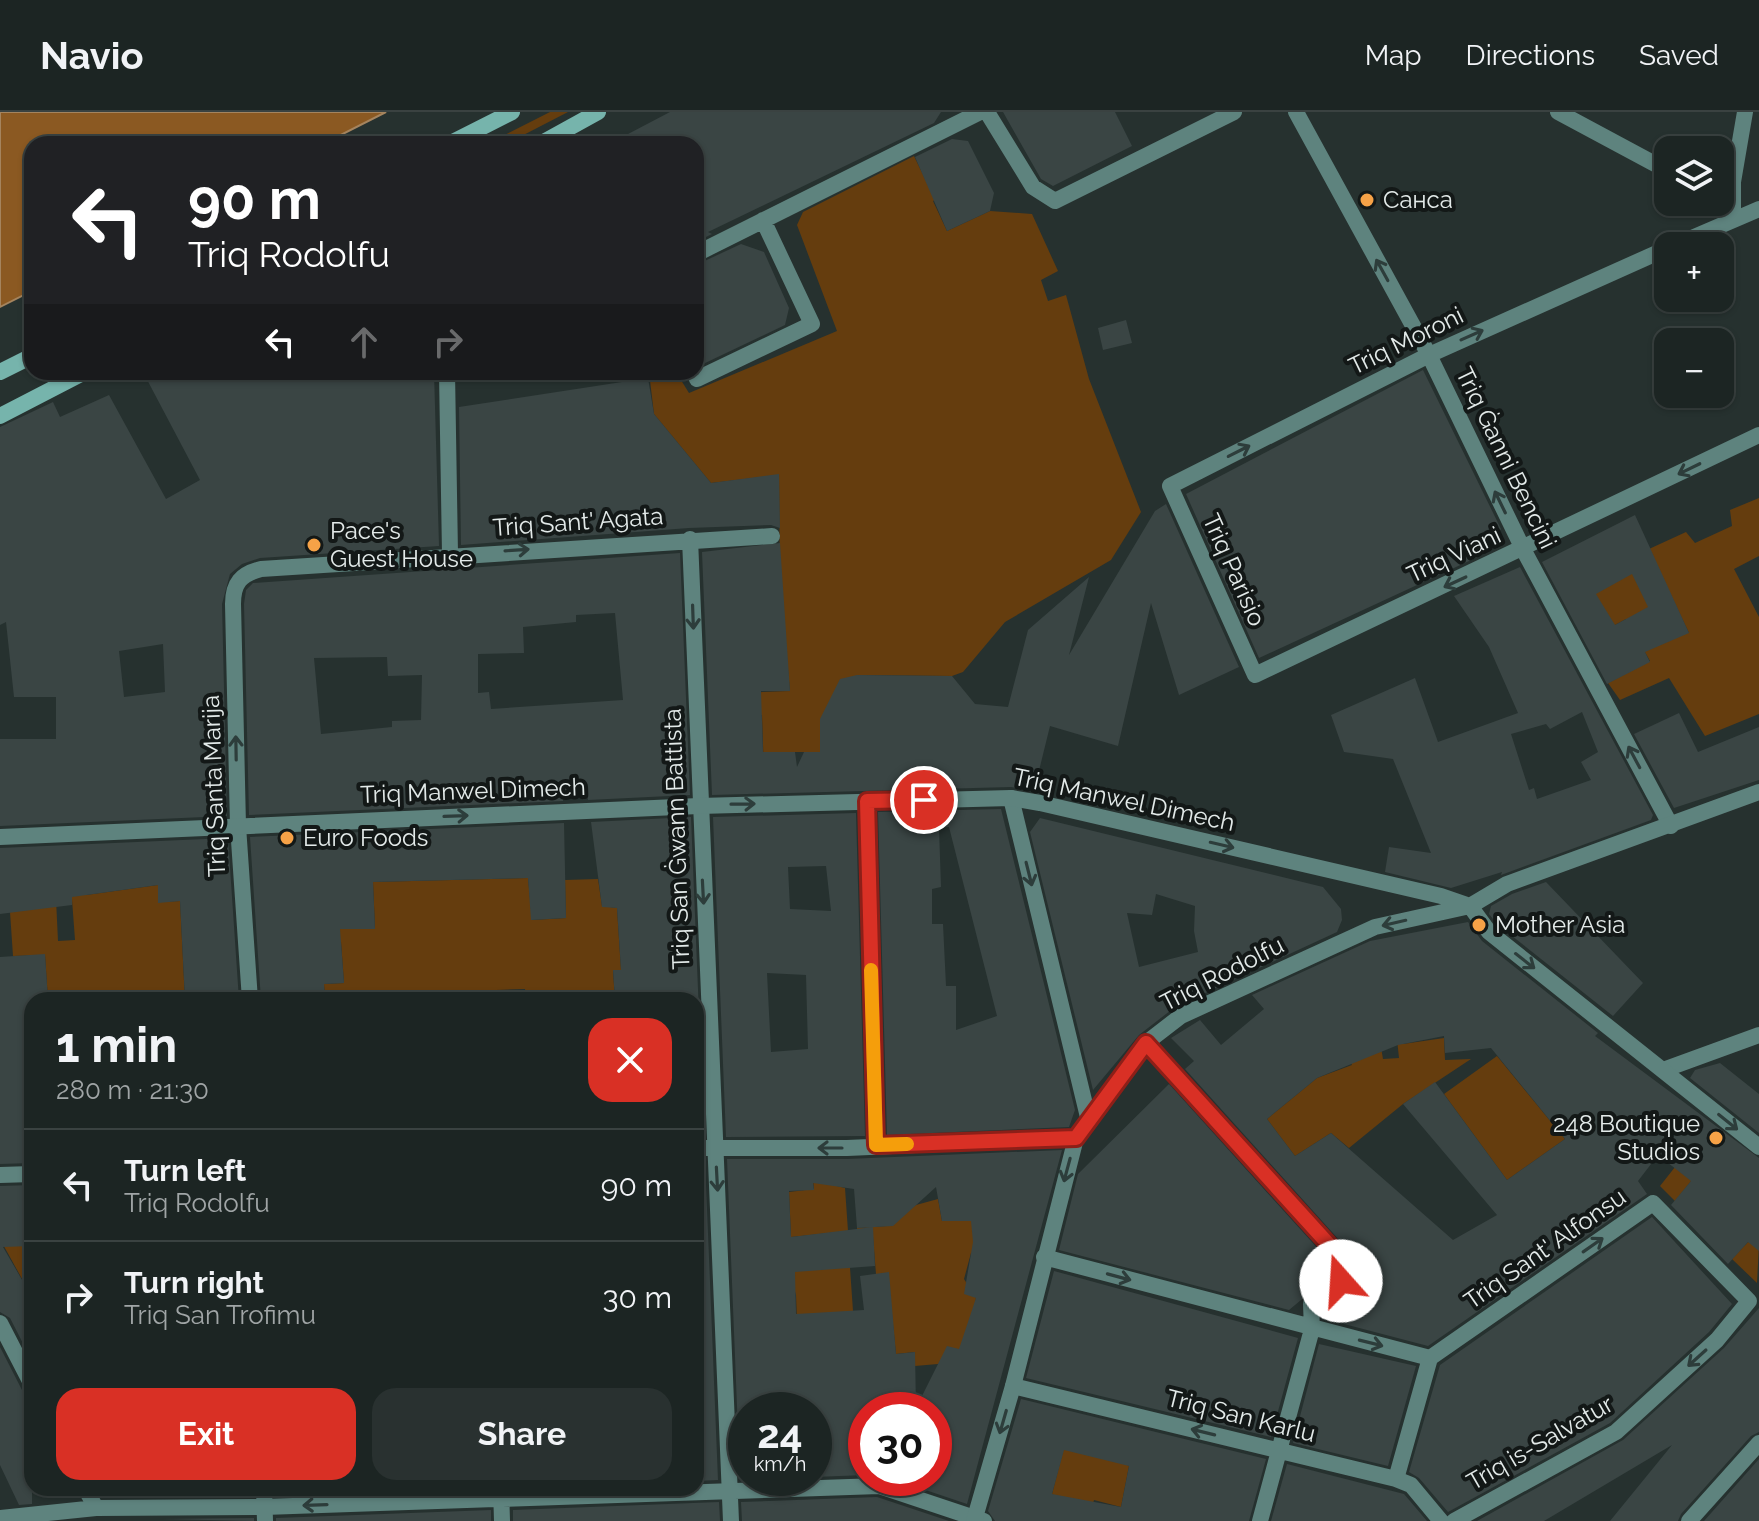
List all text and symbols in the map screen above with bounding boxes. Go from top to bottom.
text: Navio [40,33,143,78]
text: Map [1365,39,1422,72]
text: Directions [1466,39,1595,72]
text: Saved [1639,39,1719,72]
map controls [1654,136,1734,408]
button: layers [1654,136,1734,216]
text: 90 m [188,166,321,232]
icon: left [56,168,160,272]
place label: Санса [1383,185,1453,214]
marker: Санса [1358,191,1376,209]
button: + [1654,232,1734,312]
text: Triq Rodolfu [188,233,390,275]
one-way arrow [1374,259,1390,282]
street label: Triq Moroni [1344,300,1468,381]
icon: left [258,320,302,364]
icon: ahead [342,320,386,364]
icon: right [426,320,470,364]
one-way arrow [1460,327,1484,342]
button: − [1654,328,1734,408]
street label: Triq Ġanni Bencini [1450,362,1563,553]
one-way arrow [1227,442,1251,458]
one-way arrow [1677,462,1701,477]
one-way arrow [1492,490,1507,514]
street label: Triq Sant' Agata [492,501,664,542]
street label: Triq Parisio [1197,509,1272,630]
place label: Pace's Guest House [330,516,473,573]
street label: Triq Viani [1402,520,1505,589]
marker: Pace's Guest House [305,536,323,554]
one-way arrow [503,542,530,557]
one-way arrow [1443,575,1467,590]
one-way arrow [685,603,700,630]
street label: Triq Santa Marija [196,695,231,877]
street label: Triq San Ġwann Battista [657,708,696,970]
one-way arrow [228,735,244,762]
one-way arrow [1625,745,1641,769]
street label: Triq Manwel Dimech [1011,762,1237,837]
pin [890,766,958,834]
street label: Triq Manwel Dimech [360,772,586,809]
icon: arrive [902,778,946,822]
one-way arrow [729,797,756,812]
one-way arrow [442,808,469,823]
place label: Euro Foods [303,823,428,852]
marker: Euro Foods [278,829,296,847]
one-way arrow [1209,838,1235,853]
one-way arrow [1023,861,1038,887]
one-way arrow [696,878,711,905]
place label: Mother Asia [1495,910,1625,939]
one-way arrow [1381,916,1407,931]
marker: Mother Asia [1470,916,1488,934]
street label: Triq Rodolfu [1155,930,1288,1017]
one-way arrow [1514,952,1535,969]
text: 1 min [56,1017,177,1073]
button: close [588,1018,672,1102]
text: 280 m · 21:30 [56,1075,209,1105]
place label: 248 Boutique Studios [1553,1109,1700,1166]
one-way arrow [1717,1114,1738,1131]
marker: 248 Boutique Studios [1707,1129,1725,1147]
one-way arrow [817,1140,844,1156]
text: Turn left [124,1153,246,1188]
one-way arrow [1059,1157,1074,1183]
icon: left [56,1163,100,1207]
one-way arrow [709,1165,724,1192]
text: 90 m [601,1168,672,1203]
street label: Triq Sant' Alfonsu [1458,1182,1631,1315]
text: Triq Rodolfu [124,1188,270,1218]
one-way arrow [1582,1237,1604,1253]
position arrow [1299,1239,1383,1323]
text: Turn right [124,1265,264,1300]
one-way arrow [1106,1271,1132,1286]
icon: right [56,1275,100,1319]
text: 30 m [602,1280,672,1315]
text: Triq San Trofimu [124,1300,316,1330]
one-way arrow [1357,1337,1383,1352]
one-way arrow [1688,1349,1708,1367]
street label: Triq San Karlu [1164,1383,1319,1448]
button: Exit [56,1388,356,1480]
button: Share [372,1388,672,1480]
street label: Triq is-Salvatur [1461,1389,1618,1496]
speed limit sign: 30 [848,1392,952,1496]
one-way arrow [995,1409,1009,1434]
text: 24 [757,1410,803,1457]
one-way arrow [1191,1424,1216,1439]
text: km/h [754,1452,806,1476]
one-way arrow [302,1498,329,1513]

